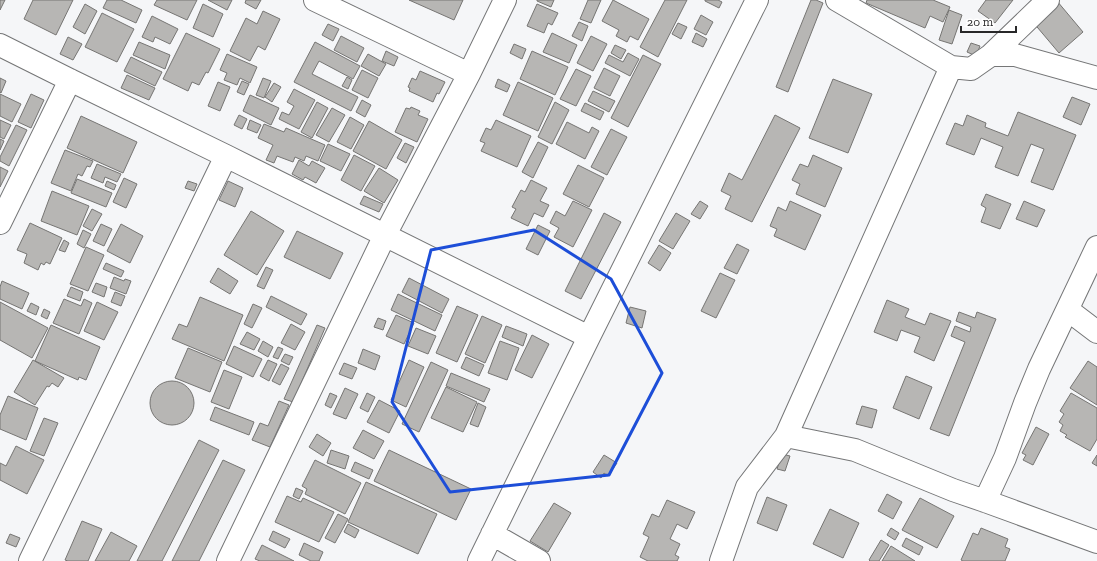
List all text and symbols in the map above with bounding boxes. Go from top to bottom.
scale bar [961,8,1016,34]
text: 20 m [967,15,994,29]

